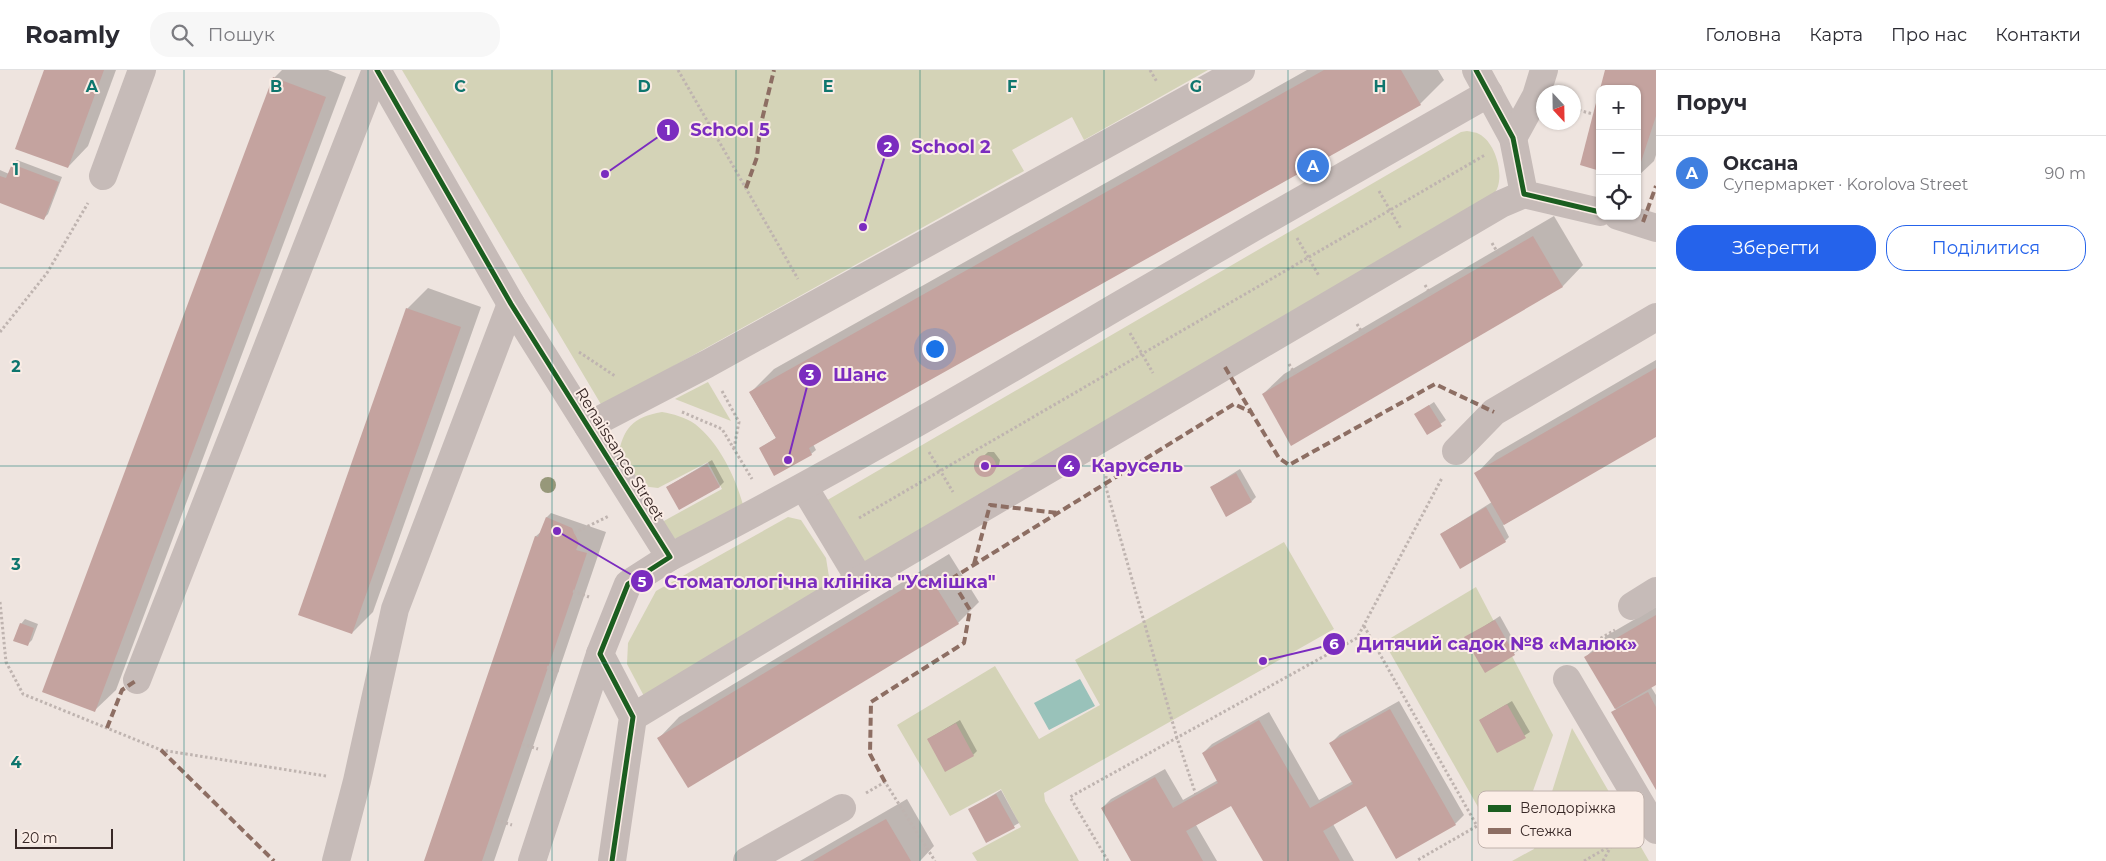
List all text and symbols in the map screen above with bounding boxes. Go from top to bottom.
search box [150,12,500,57]
text: Roamly [25,20,120,49]
icon: search [168,21,196,49]
text: Пошук [208,23,275,46]
text: Головна [1705,24,1781,46]
text: Карта [1809,24,1863,46]
text: Про нас [1891,24,1967,46]
text: Контакти [1995,24,2081,46]
text: A [85,77,99,96]
text: B [270,77,282,96]
text: C [454,77,466,96]
text: D [637,77,651,96]
text: E [823,77,833,96]
text: F [1007,77,1017,96]
text: G [1190,77,1202,96]
text: H [1374,77,1386,96]
north arrow [1536,85,1581,130]
map controls [1596,85,1641,220]
button: + [1596,85,1641,130]
text: Поруч [1676,90,1747,115]
callout: School 5 [656,113,780,146]
text: School 5 [690,119,770,141]
text: 1 [665,120,671,139]
callout: School 2 [876,130,1000,163]
button: − [1596,130,1641,175]
text: School 2 [911,136,991,158]
text: 2 [884,137,893,156]
pin: A [1297,147,1329,185]
text: Оксана [1723,152,1798,175]
text: 1 [13,160,19,179]
text: A [1686,164,1698,183]
text: 90 m [2044,164,2086,183]
button: locate [1596,175,1641,220]
text: Супермаркет · Korolova Street [1723,175,1968,194]
button: Зберегти [1676,225,1876,271]
button: Поділитися [1886,225,2086,271]
your location [922,336,948,362]
text: 2 [11,357,21,376]
callout: Шанс [798,358,897,391]
text: Шанс [833,364,887,386]
text: 3 [805,365,815,384]
street label: Renaissance Street [571,384,669,524]
callout: Карусель [1056,449,1193,482]
text: Карусель [1091,455,1183,477]
text: 4 [1064,456,1075,475]
text: 3 [10,555,21,574]
callout: Стоматологічна клініка "Усмішка" [630,565,1006,598]
text: Стоматологічна клініка "Усмішка" [664,571,996,593]
text: 5 [638,572,647,591]
callout: Дитячий садок №8 «Малюк» [1322,627,1647,660]
text: Дитячий садок №8 «Малюк» [1357,633,1637,655]
text: 6 [1329,634,1339,653]
text: 4 [10,753,22,772]
legend [1478,791,1644,848]
text: Велодоріжка [1520,799,1616,817]
text: Стежка [1520,822,1572,840]
scale bar [15,826,112,849]
text: 20 m [22,829,58,847]

